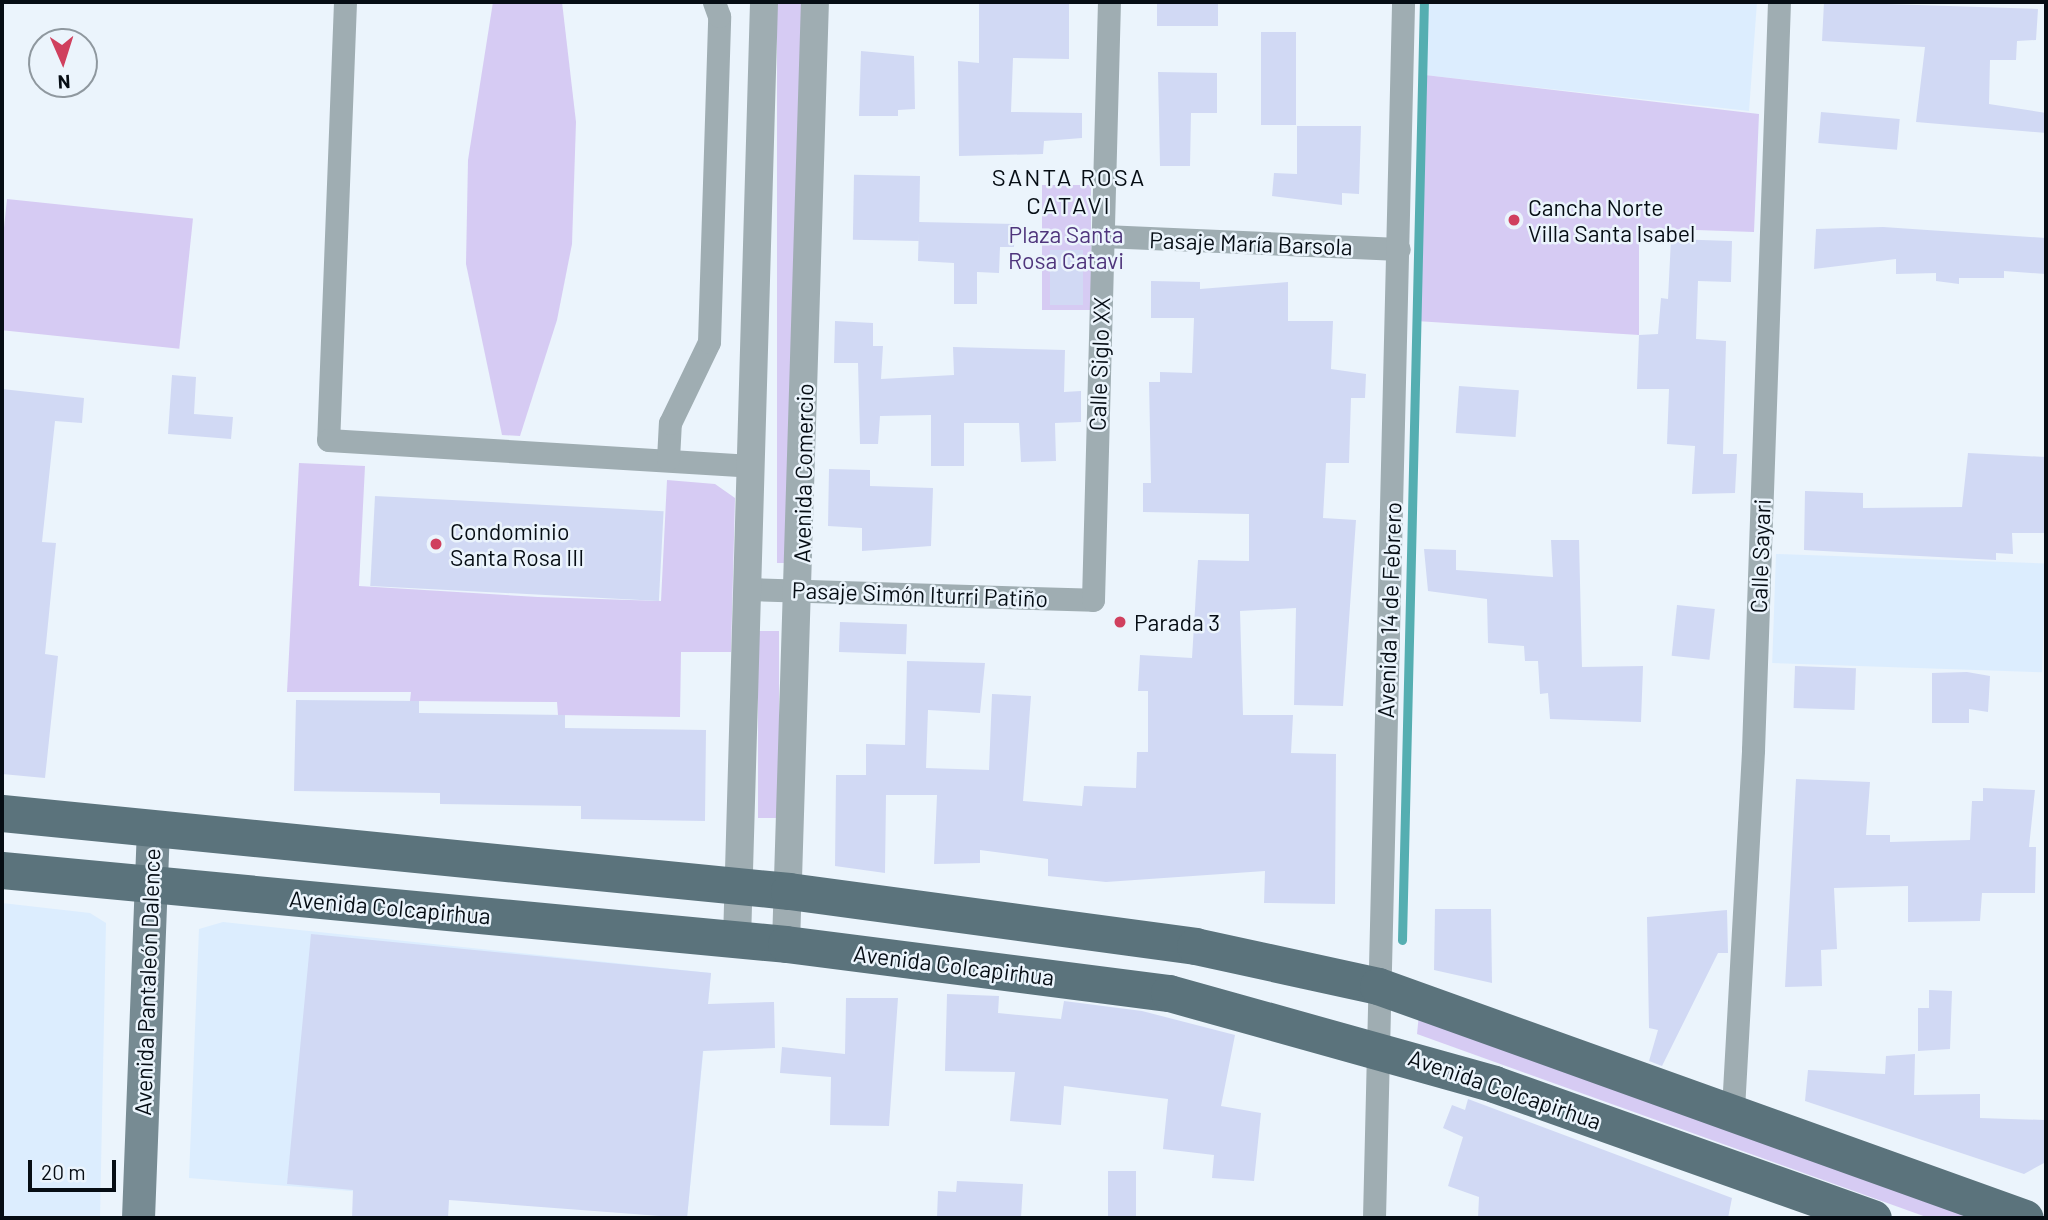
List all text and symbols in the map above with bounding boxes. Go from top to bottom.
north arrow [28,28,98,98]
text: N [57,71,71,94]
district label: SANTA ROSA CATAVI [993,163,1145,219]
place label: Cancha Norte Villa Santa Isabel [1528,193,1695,247]
marker: Cancha Norte Villa Santa Isabel [1506,212,1522,228]
park label: Plaza Santa Rosa Catavi [1008,220,1124,274]
street label: Pasaje María Barsola [1149,226,1353,260]
street label: Calle Siglo XX [1083,297,1115,431]
street label: Avenida Comercio [788,383,818,563]
street label: Calle Sayari [1744,498,1776,614]
street label: Avenida 14 de Febrero [1371,501,1407,719]
place label: Condominio Santa Rosa III [450,517,584,571]
marker: Condominio Santa Rosa III [428,536,444,552]
street label: Pasaje Simón Iturri Patiño [791,576,1049,612]
place label: Parada 3 [1134,608,1220,636]
marker: Parada 3 [1112,614,1128,630]
street label: Avenida Pantaleón Dalence [129,848,165,1116]
street label: Avenida Colcapirhua [288,884,492,930]
street label: Avenida Colcapirhua [852,939,1056,991]
street label: Avenida Colcapirhua [1405,1043,1605,1135]
scale bar [32,1146,119,1190]
text: 20 m [41,1159,86,1184]

